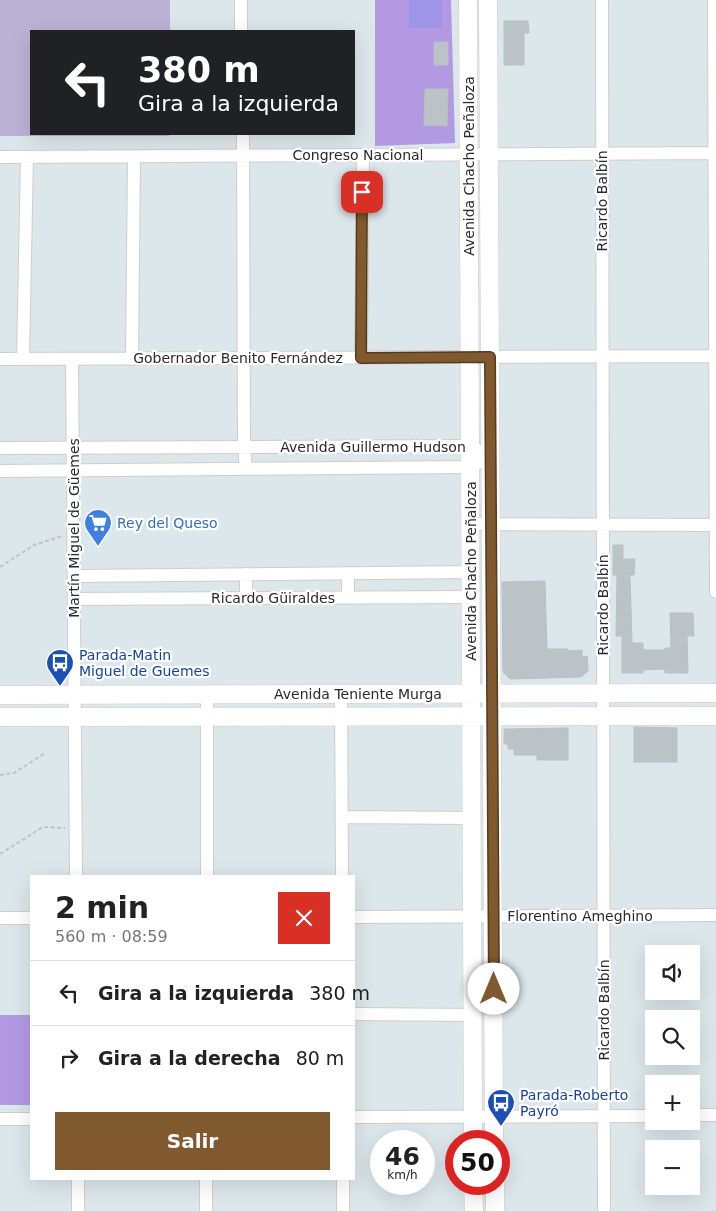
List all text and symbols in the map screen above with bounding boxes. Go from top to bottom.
icon: left [55,50,120,115]
text: 380 m [138,50,260,90]
street label: Avenida Chacho Peñaloza [461,76,477,256]
text: Gira a la izquierda [138,91,339,116]
street label: Congreso Nacional [292,147,424,163]
street label: Ricardo Balbín [594,150,610,252]
pin [341,171,383,213]
icon: arrive [348,178,376,206]
street label: Gobernador Benito Fernández [133,350,343,366]
street label: Martín Miguel de Güemes [66,438,82,618]
street label: Avenida Guillermo Hudson [280,439,466,455]
street label: Avenida Chacho Peñaloza [463,481,479,661]
supermarket icon: Rey del Queso [83,508,113,547]
place label: Rey del Queso [117,515,218,531]
street label: Ricardo Balbín [595,554,611,656]
street label: Ricardo Güiraldes [211,590,335,606]
place label: Parada-Matin Miguel de Guemes [79,647,210,679]
bus stop icon: Parada-Matin Miguel de Guemes [45,648,75,687]
street label: Avenida Teniente Murga [274,686,442,702]
text: 2 min [55,890,149,925]
button: close [278,892,330,944]
street label: Florentino Ameghino [507,908,653,924]
text: 560 m · 08:59 [55,927,168,946]
map controls [645,945,700,1195]
button: sound [645,945,700,1000]
street label: Ricardo Balbín [596,959,612,1061]
position arrow [467,962,519,1014]
icon: left [55,979,83,1007]
text: Gira a la izquierda [98,982,294,1004]
text: 380 m [309,982,370,1004]
button: search [645,1010,700,1065]
icon: right [55,1044,83,1072]
text: Gira a la derecha [98,1047,281,1069]
text: 80 m [296,1047,344,1069]
button: + [645,1075,700,1130]
place label: Parada-Roberto Payró [520,1087,628,1119]
bus stop icon: Parada-Roberto Payró [486,1088,516,1127]
button: Salir [55,1112,330,1170]
speed limit sign: 50 [445,1130,510,1195]
button: − [645,1140,700,1195]
text: 46 [385,1142,420,1171]
text: km/h [387,1168,418,1182]

